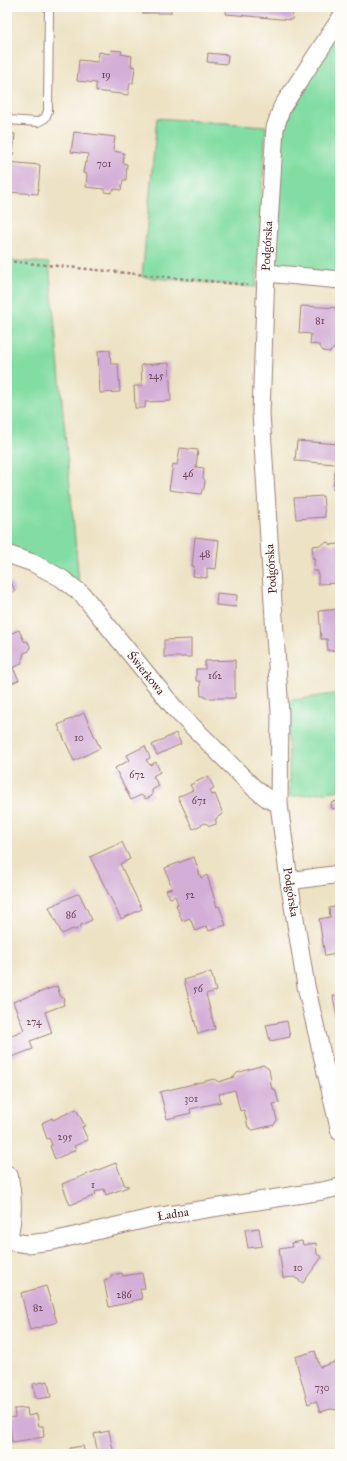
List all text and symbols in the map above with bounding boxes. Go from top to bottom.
house number: 19 [101,69,111,81]
house number: 701 [96,158,112,170]
street label: Podgórska [259,220,276,271]
house number: 81 [315,315,325,327]
house number: 245 [148,370,164,382]
house number: 46 [183,468,194,480]
street label: Podgórska [262,543,281,594]
house number: 48 [200,548,210,560]
street label: Świerkowa [124,647,170,698]
house number: 162 [208,670,222,682]
house number: 10 [74,732,84,744]
house number: 672 [129,769,145,781]
house number: 671 [192,795,206,807]
street label: Podgórska [279,866,302,919]
house number: 52 [185,889,195,901]
house number: 86 [66,909,77,921]
house number: 56 [193,983,204,995]
house number: 274 [26,1016,42,1028]
house number: 301 [184,1093,198,1105]
house number: 295 [58,1131,73,1143]
house number: 1 [91,1179,95,1191]
street label: Ładna [156,1204,191,1223]
house number: 10 [293,1262,303,1274]
house number: 286 [116,1289,133,1301]
house number: 82 [33,1302,43,1314]
house number: 730 [314,1382,330,1394]

